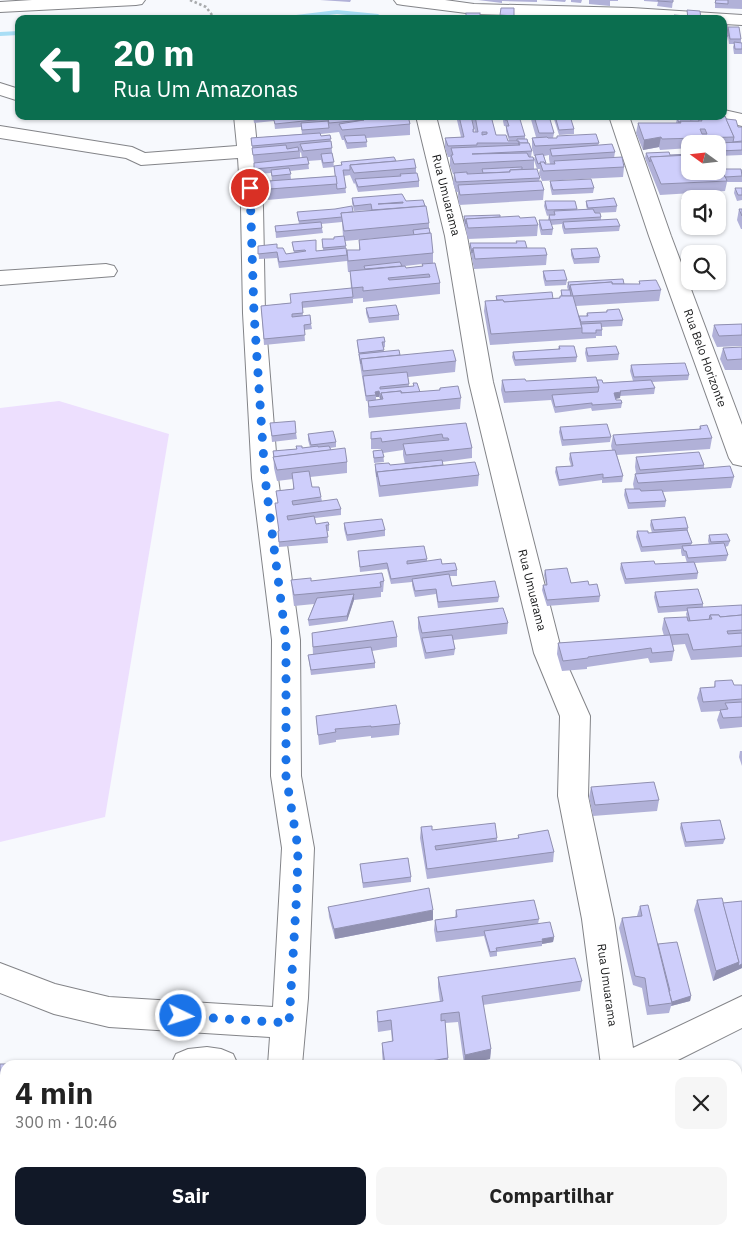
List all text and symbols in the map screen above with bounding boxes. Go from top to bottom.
text: 20 m [113,30,195,76]
icon: left [30,35,95,100]
text: Rua Um Amazonas [113,74,298,103]
north arrow [681,135,726,180]
map controls [681,135,726,290]
street label: Rua Umuarama [429,153,464,238]
pin [229,167,271,209]
icon: arrive [236,174,264,202]
button: sound [681,190,726,235]
button: search [681,245,726,290]
street label: Rua Belo Horizonte [681,307,730,409]
street label: Rua Umuarama [515,548,550,633]
street label: Rua Umuarama [594,943,621,1028]
position arrow [154,989,206,1041]
text: 4 min [15,1073,93,1112]
button: close [675,1077,727,1129]
text: 300 m · 10:46 [15,1112,117,1132]
button: Sair [15,1167,366,1225]
button: Compartilhar [376,1167,727,1225]

